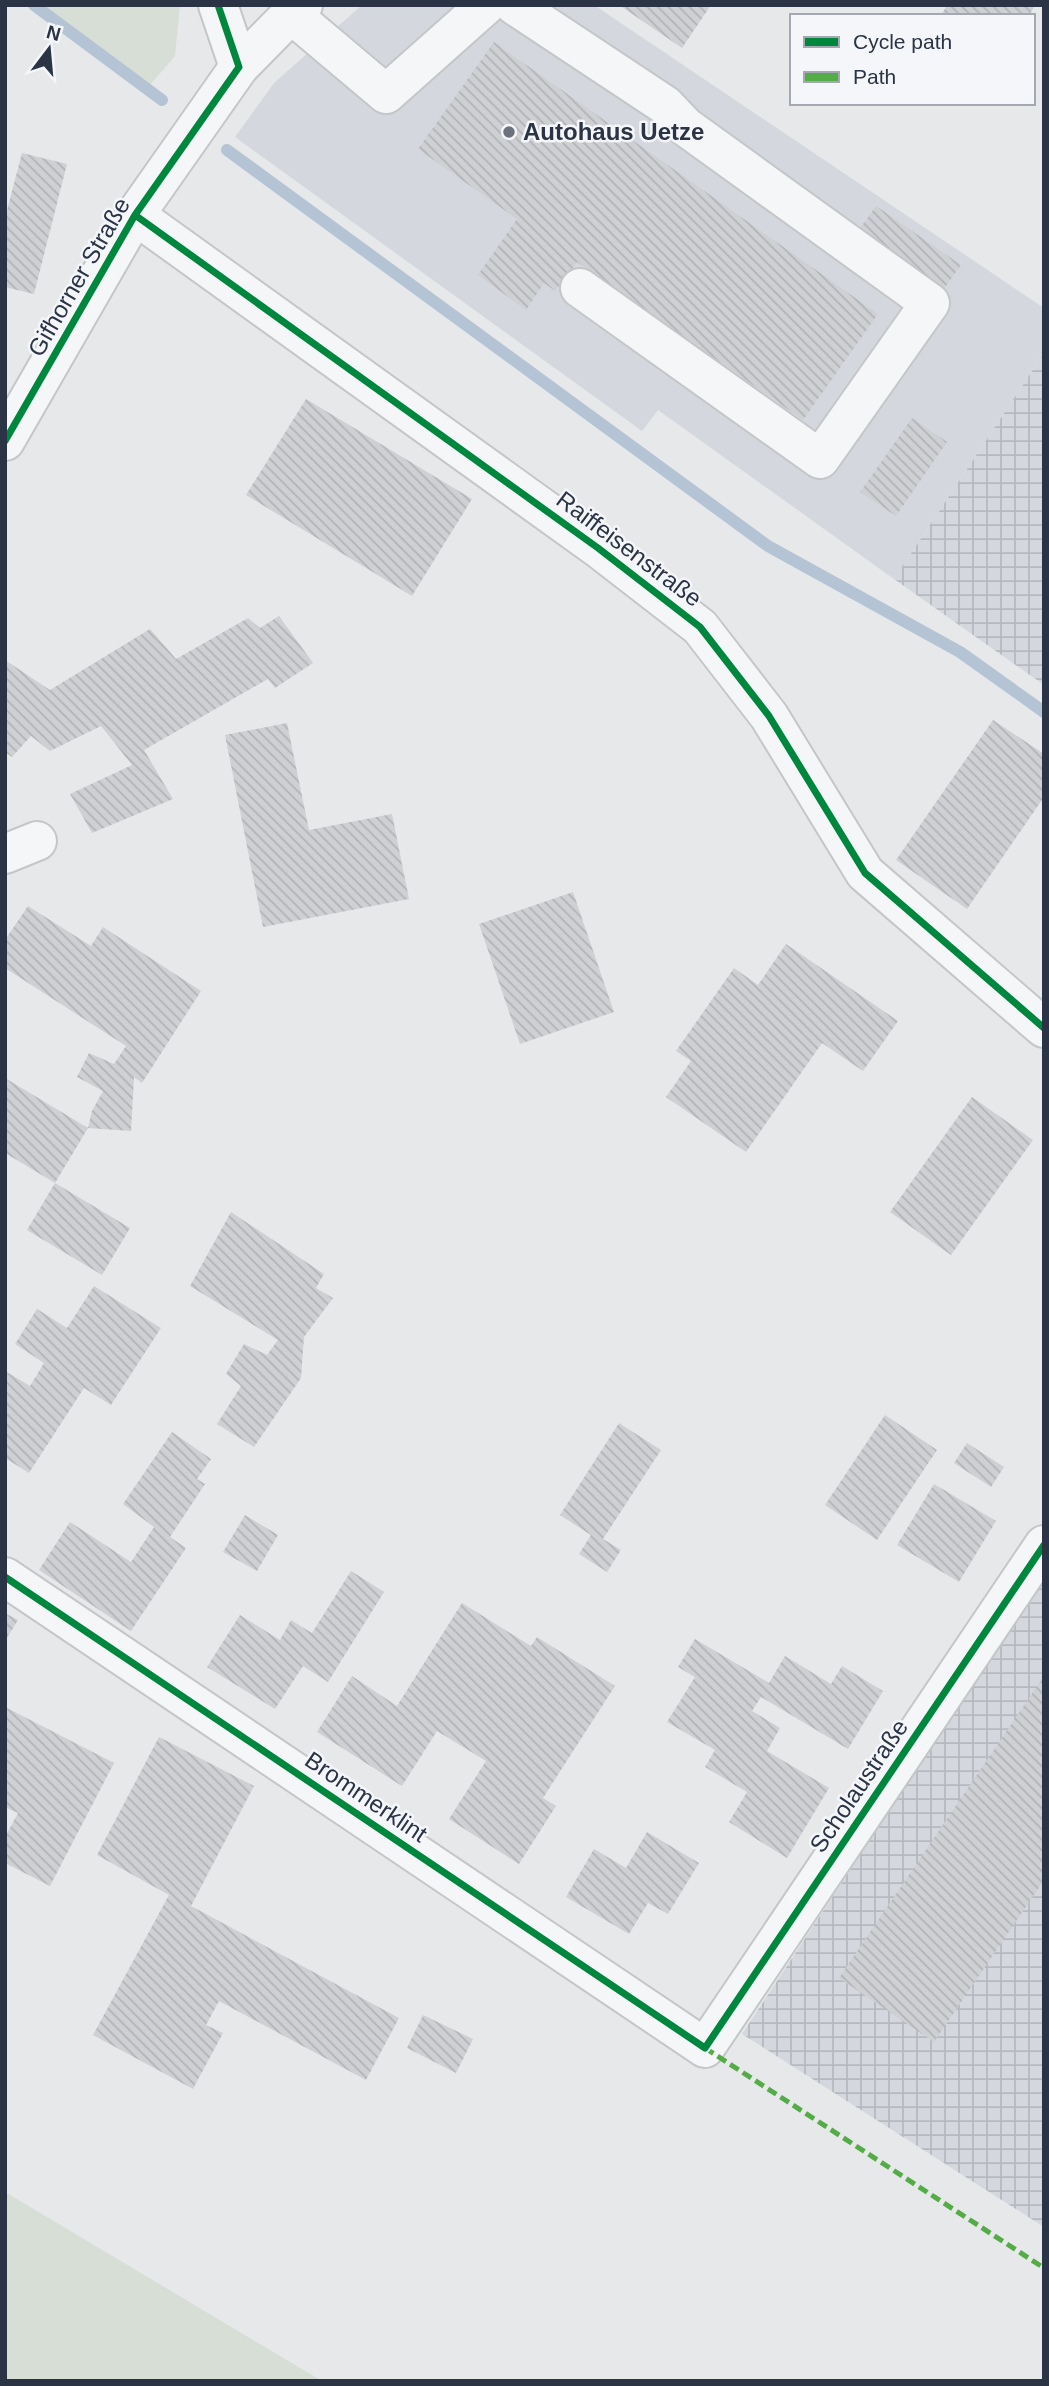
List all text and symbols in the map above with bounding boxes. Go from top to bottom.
north arrow [14,14,84,84]
legend [790,14,1035,105]
text: N [44,21,63,45]
text: Cycle path [853,30,952,53]
text: Path [853,65,896,88]
place label: Autohaus Uetze [523,118,704,145]
marker: Autohaus Uetze [501,124,517,140]
street label: Gifhorner Straße [22,193,135,361]
street label: Raiffeisenstraße [552,485,707,612]
street label: Scholaustraße [804,1714,913,1857]
street label: Brommerklint [300,1746,433,1847]

